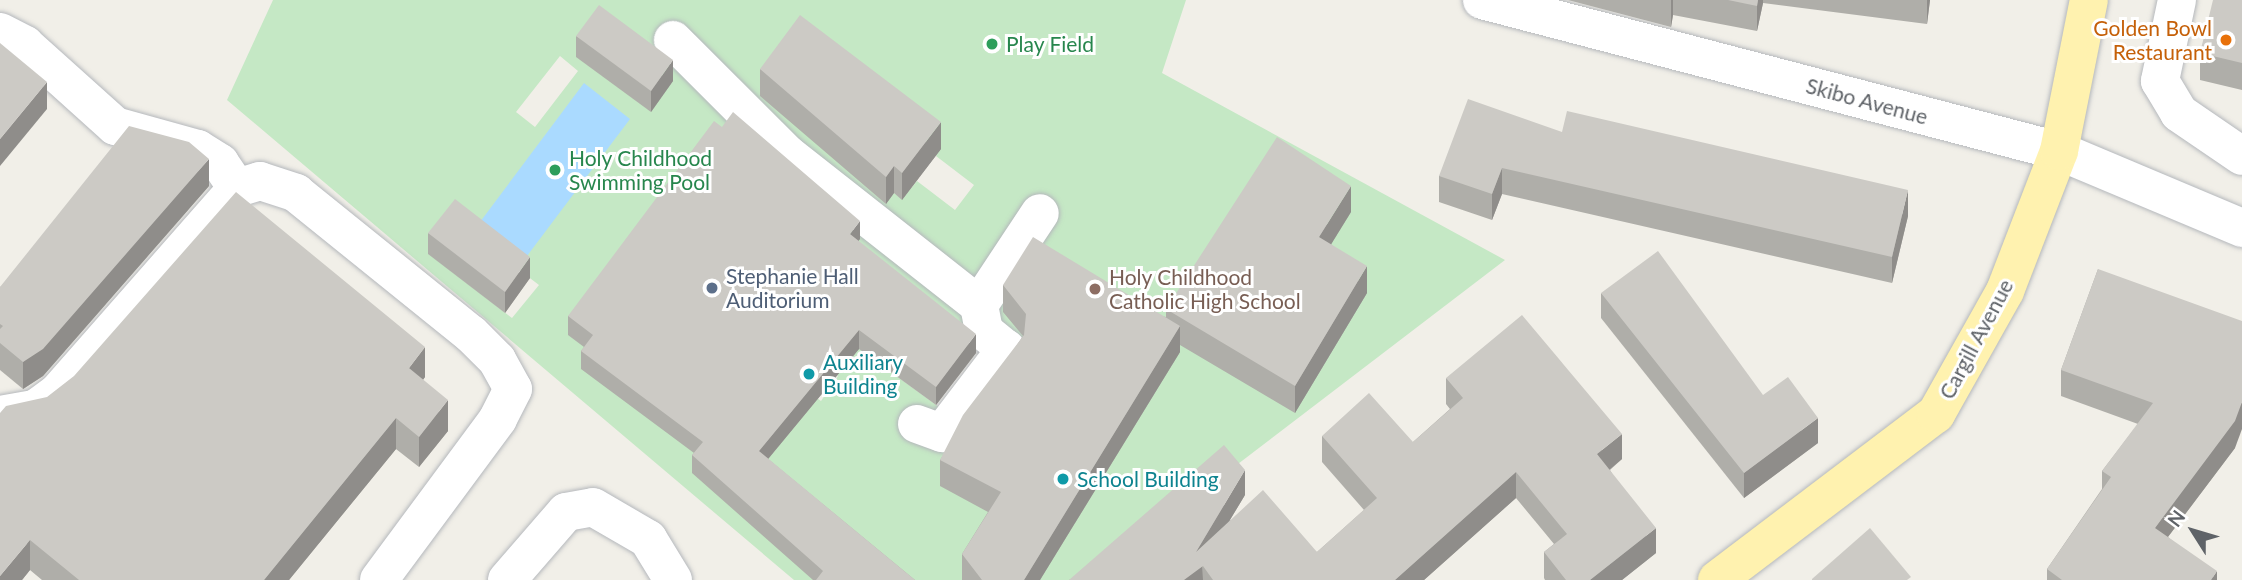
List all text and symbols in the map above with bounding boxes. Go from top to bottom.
place label: Golden Bowl Restaurant [2093,15,2212,65]
place label: Play Field [1006,31,1095,57]
marker: Golden Bowl Restaurant [2218,32,2234,48]
marker: Play Field [984,36,1000,52]
street label: Skibo Avenue [1803,73,1931,129]
place label: Holy Childhood Swimming Pool [569,145,713,195]
marker: Holy Childhood Swimming Pool [547,162,563,178]
place label: Stephanie Hall Auditorium [726,263,859,313]
place label: Holy Childhood Catholic High School [1109,264,1301,314]
street label: Cargill Avenue [1934,275,2018,403]
marker: Stephanie Hall Auditorium [704,280,720,296]
marker: Holy Childhood Catholic High School [1087,281,1103,297]
place label: Auxiliary Building [823,349,903,399]
marker: Auxiliary Building [801,366,817,382]
place label: School Building [1077,466,1219,492]
marker: School Building [1055,471,1071,487]
north arrow [2158,496,2228,566]
text: N [2162,505,2189,531]

